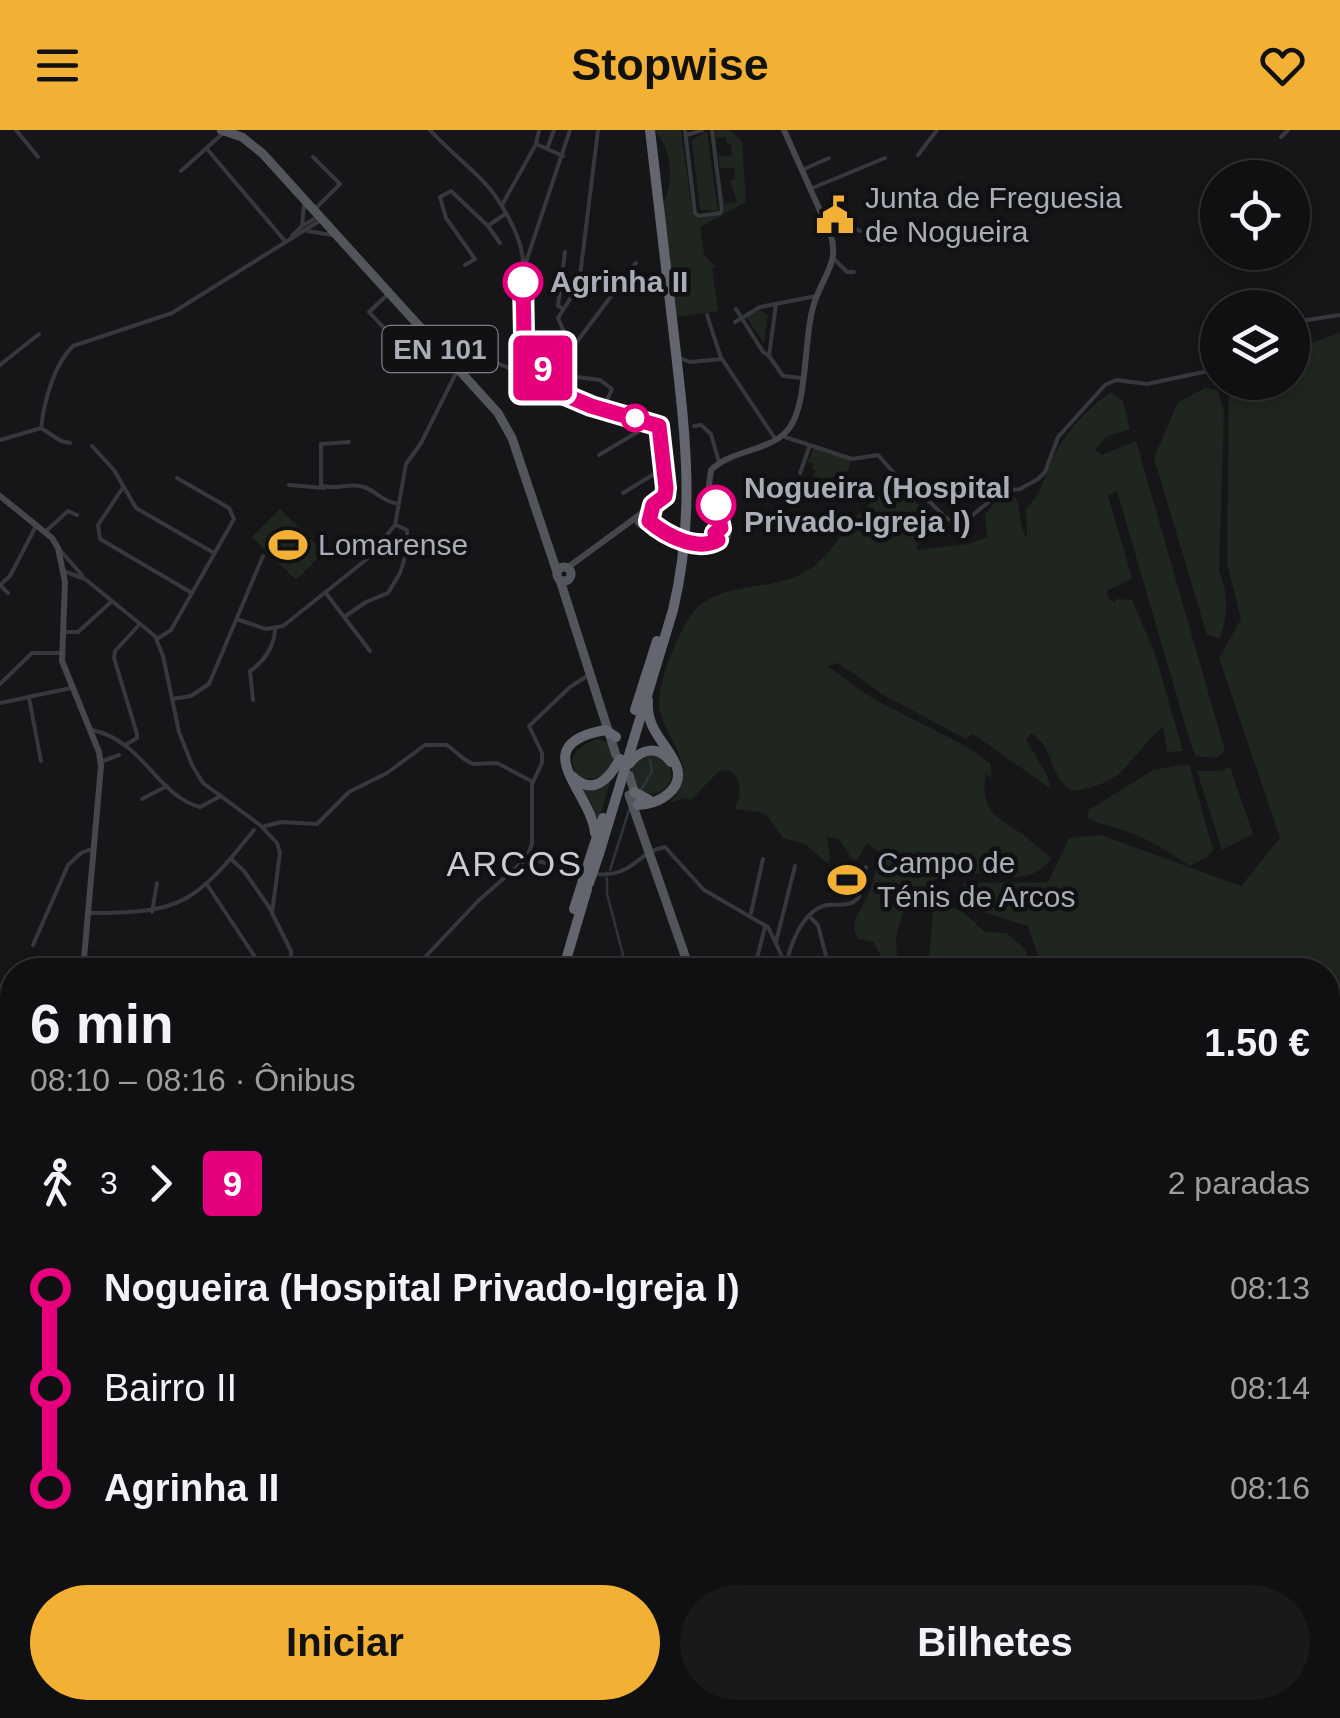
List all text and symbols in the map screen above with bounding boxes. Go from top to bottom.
icon: menu [30,38,85,93]
icon: heart [1255,38,1310,93]
text: Stopwise [571,39,769,90]
map controls [1200,160,1310,400]
button: locate [1200,160,1310,270]
place label: Junta de Freguesia de Nogueira [865,181,1122,248]
public building icon: Junta de Freguesia de Nogueira [814,194,856,236]
marker: Agrinha II [504,263,542,301]
place label: Agrinha II [550,265,688,298]
button: layers [1200,290,1310,400]
road number: EN 101 [382,326,498,372]
line badge: 9 [510,336,576,400]
text: 9 [533,349,553,388]
unlabelled marker [622,405,648,431]
place label: Nogueira (Hospital Privado-Igreja I) [744,471,1011,538]
marker: Nogueira (Hospital Privado-Igreja I) [697,486,735,524]
sports icon: Lomarense [267,524,309,566]
place label: Lomarense [318,528,468,561]
district label: ARCOS [447,844,583,883]
place label: Campo de Ténis de Arcos [877,846,1075,913]
sports icon: Campo de Ténis de Arcos [826,859,868,901]
text: 6 min [30,993,174,1055]
text: 1.50 € [1204,1022,1310,1064]
text: 08:10 – 08:16 · Ônibus [30,1062,356,1098]
icon: walk [30,1156,85,1211]
icon: forward [133,1156,188,1211]
text: 9 [223,1164,242,1203]
text: 3 [100,1165,118,1201]
text: 2 paradas [1168,1165,1310,1201]
text: Nogueira (Hospital Privado-Igreja I) [104,1267,740,1309]
text: 08:13 [1230,1270,1310,1306]
text: Bairro II [104,1367,237,1409]
text: 08:14 [1230,1370,1310,1406]
text: Agrinha II [104,1467,279,1509]
text: 08:16 [1230,1470,1310,1506]
button: Iniciar [30,1585,660,1700]
button: Bilhetes [680,1585,1310,1700]

